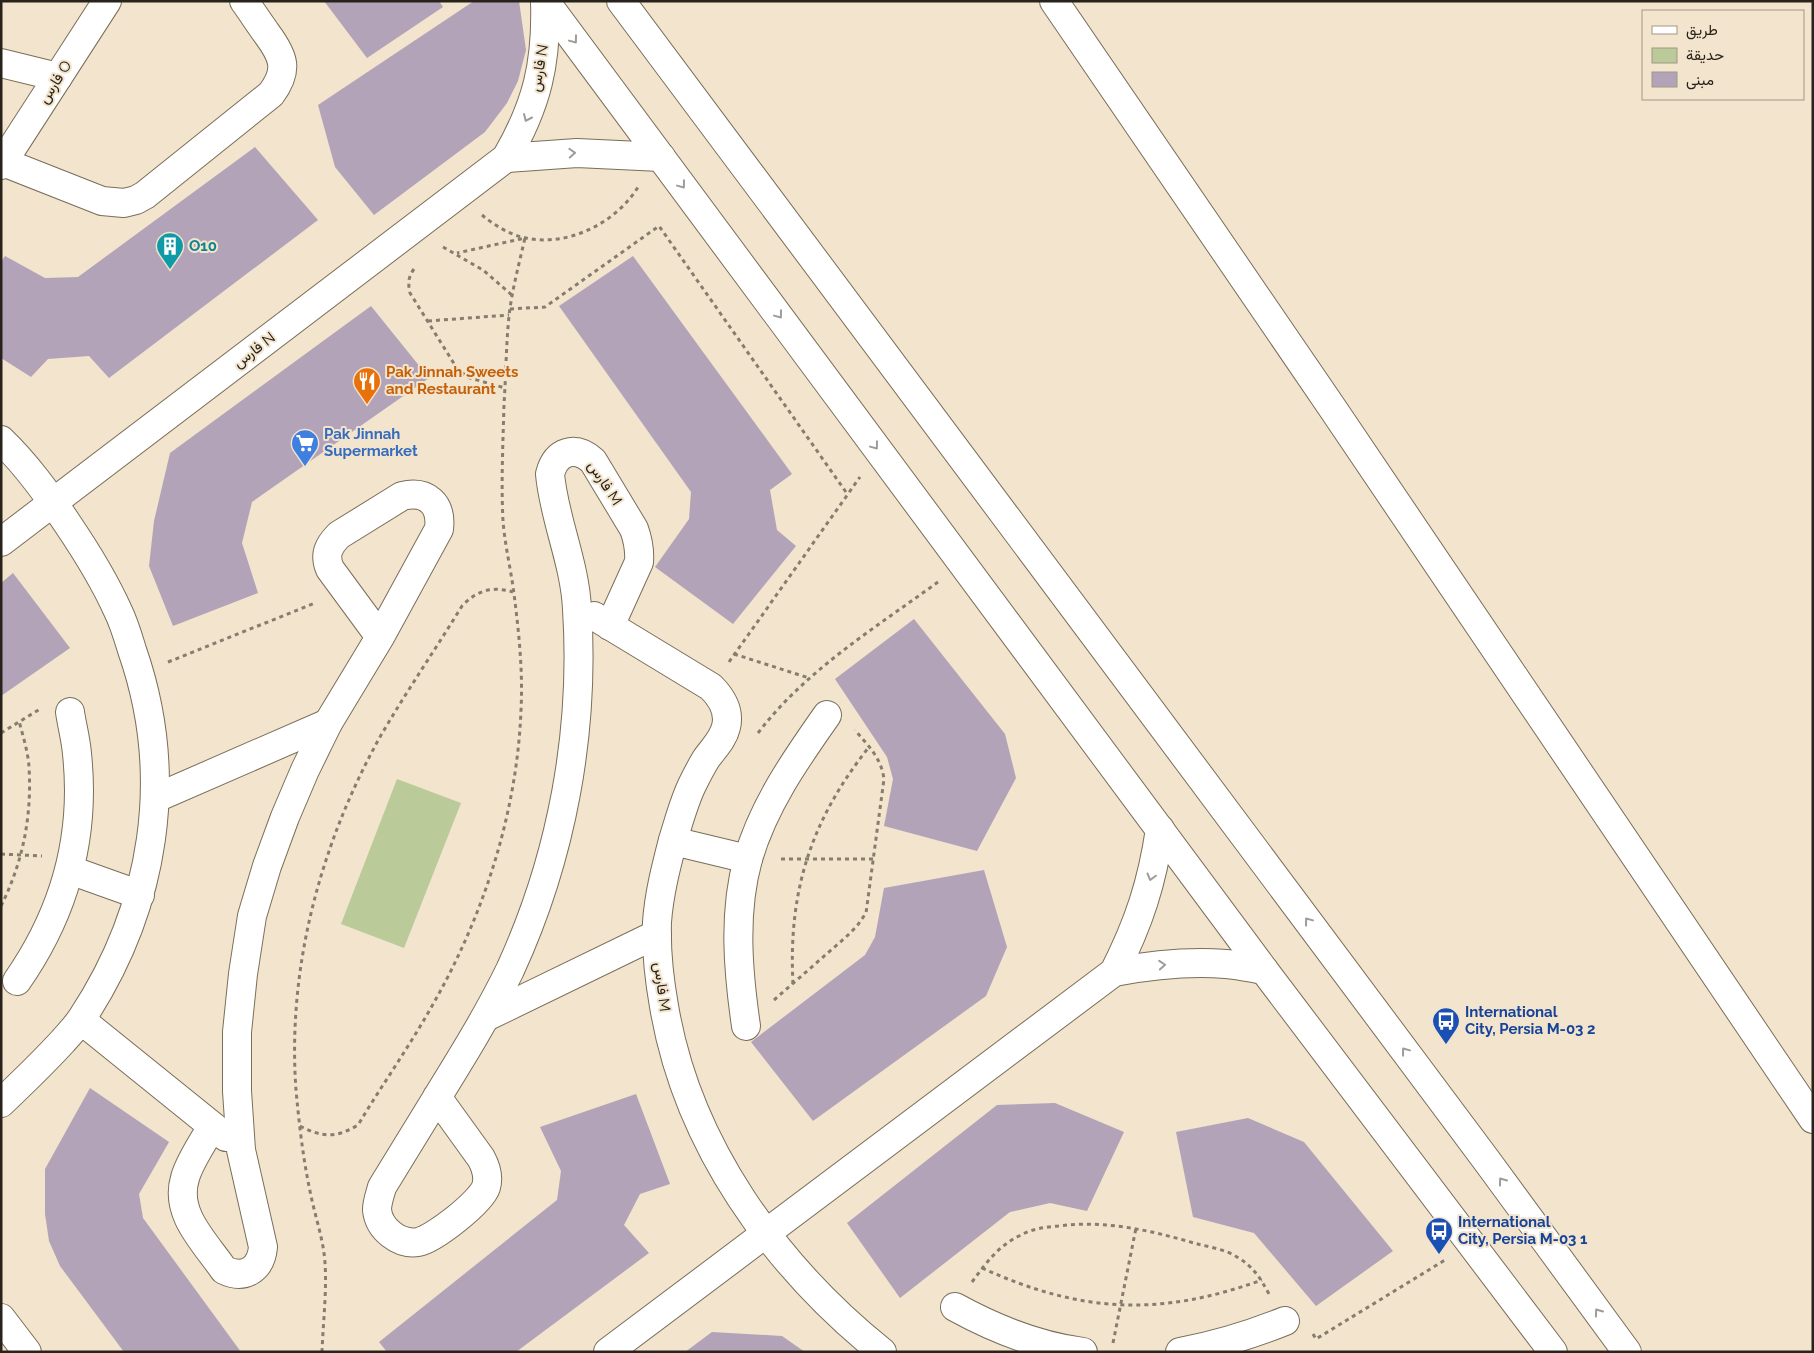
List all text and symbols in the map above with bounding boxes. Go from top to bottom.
legend [1642,10,1804,100]
text: طريق [1686,21,1718,40]
one-way arrow [569,34,577,43]
street label: فارس N [526,43,553,93]
text: حديقة [1686,46,1724,64]
street label: فارس O [34,57,76,107]
text: مبنى [1686,71,1714,90]
one-way arrow [523,113,534,122]
one-way arrow [568,148,576,159]
one-way arrow [676,179,684,188]
building icon: O10 [155,231,185,270]
place label: O10 [189,237,217,255]
one-way arrow [773,309,781,318]
street label: فارس N [229,328,279,372]
place label: Pak Jinnah Sweets and Restaurant [386,363,518,398]
restaurant icon: Pak Jinnah Sweets and Restaurant [352,366,382,405]
place label: Pak Jinnah Supermarket [324,425,418,460]
supermarket icon: Pak Jinnah Supermarket [290,428,320,467]
one-way arrow [870,440,878,449]
street label: فارس M [583,457,626,509]
one-way arrow [1147,873,1157,881]
one-way arrow [1305,917,1314,927]
one-way arrow [1159,959,1167,970]
street label: فارس M [649,961,674,1013]
place label: International City, Persia M-03 2 [1465,1003,1596,1038]
bus stop icon: International City, Persia M-03 2 [1431,1006,1461,1045]
one-way arrow [1402,1047,1411,1057]
one-way arrow [1499,1177,1508,1187]
place label: International City, Persia M-03 1 [1458,1213,1588,1248]
bus stop icon: International City, Persia M-03 1 [1424,1216,1454,1255]
one-way arrow [1595,1308,1604,1318]

